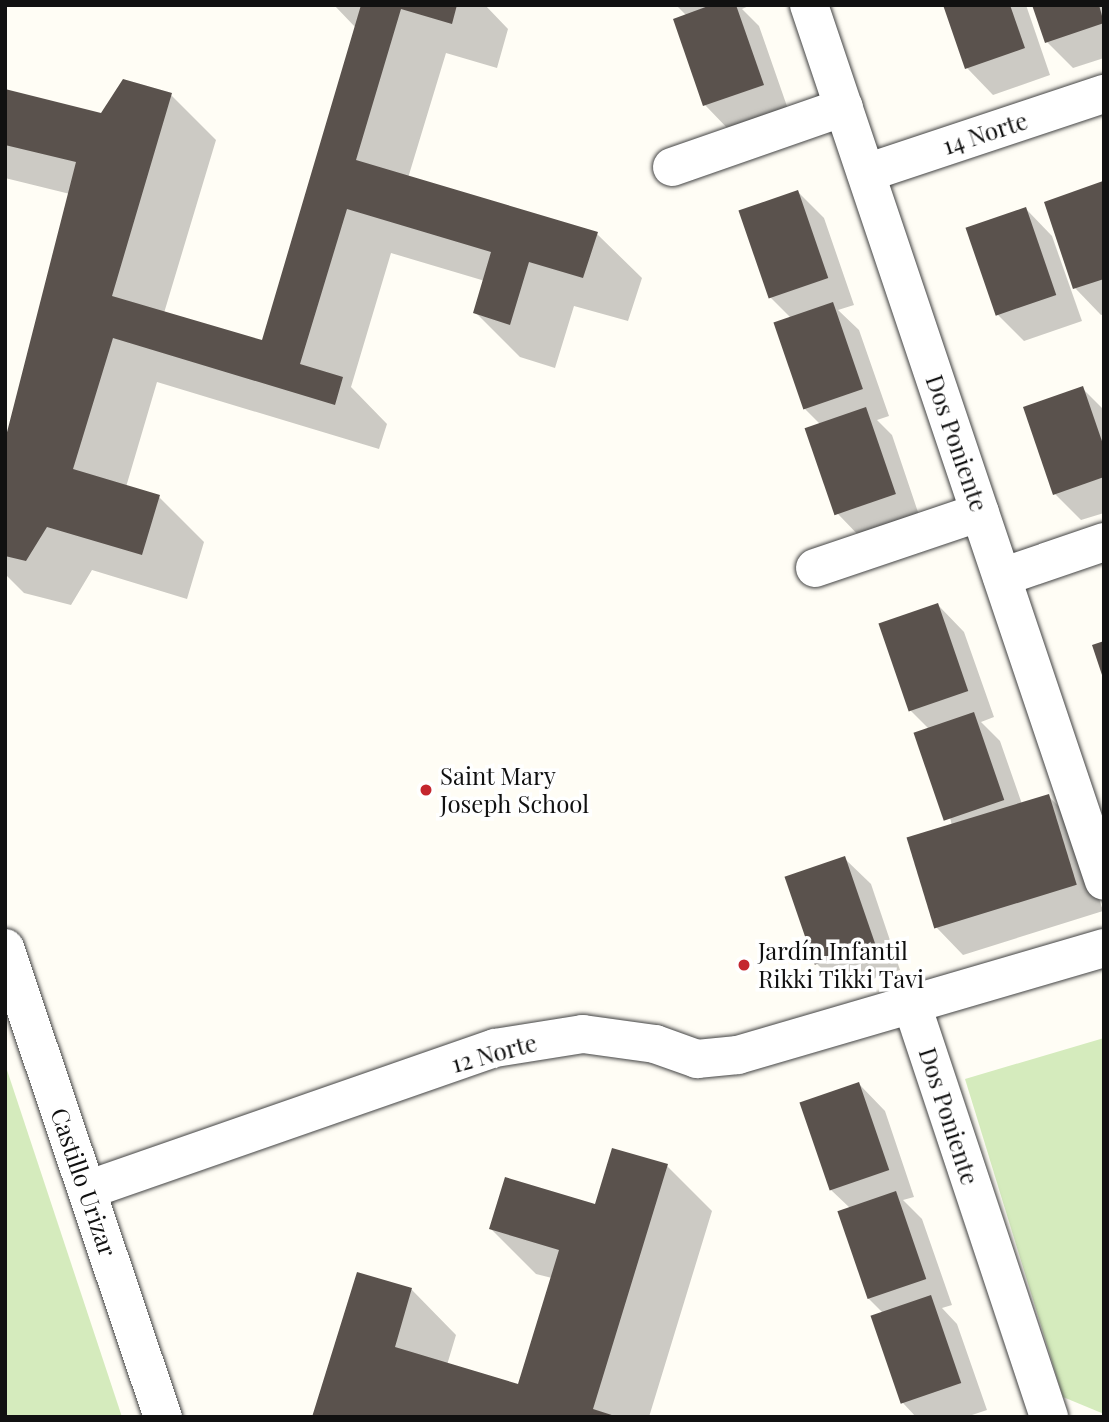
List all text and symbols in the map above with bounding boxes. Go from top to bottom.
street label: 14 Norte [939,106,1031,160]
street label: Dos Poniente [920,371,994,515]
place label: Saint Mary Joseph School [440,762,589,818]
marker: Saint Mary Joseph School [418,782,434,798]
place label: Jardín Infantil Rikki Tikki Tavi [758,937,925,993]
marker: Jardín Infantil Rikki Tikki Tavi [736,957,752,973]
street label: 12 Norte [448,1028,540,1078]
street label: Dos Poniente [913,1044,985,1188]
street label: Castillo Urizar [45,1104,123,1260]

